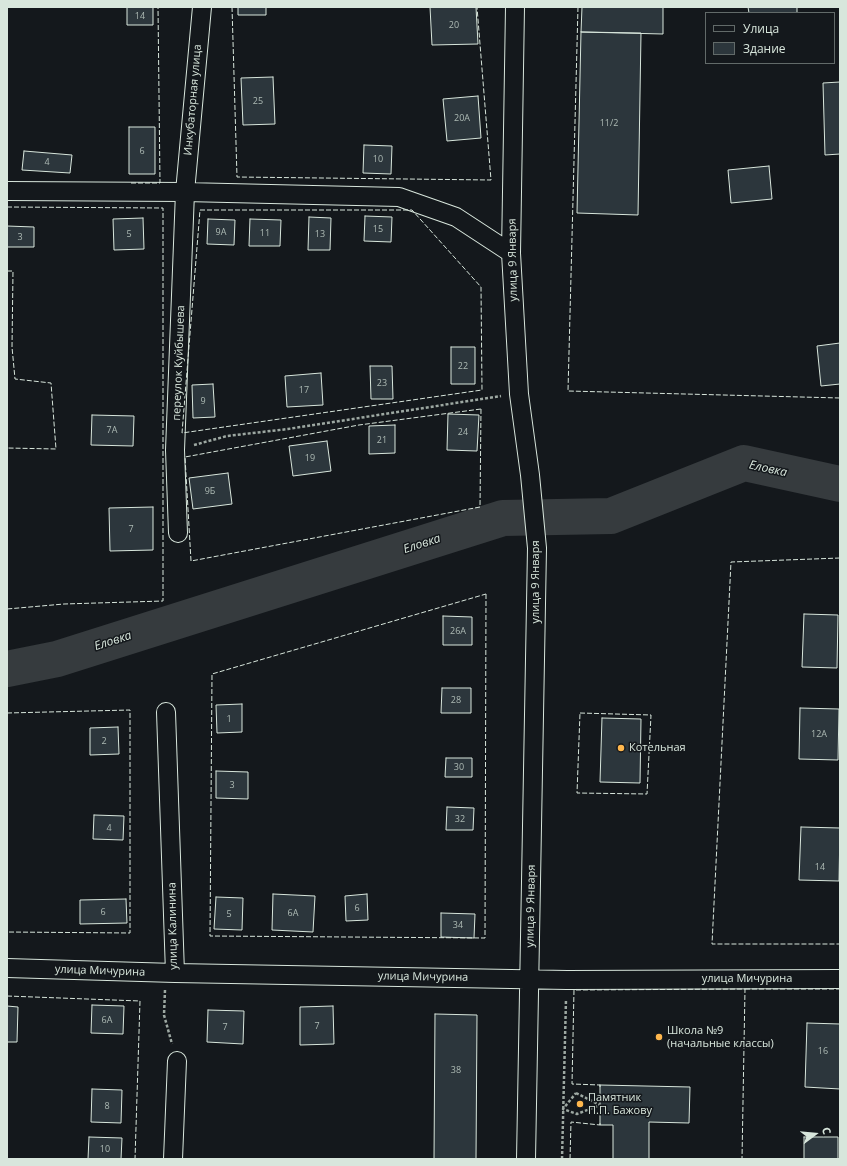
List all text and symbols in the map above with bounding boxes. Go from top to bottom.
house number: 14 [135,11,145,21]
legend [705,12,835,64]
house number: 20 [449,20,459,30]
text: Улица [743,20,779,37]
text: Здание [743,40,786,57]
street label: Инкубаторная улица [182,44,204,156]
house number: 25 [253,96,263,106]
house number: 20А [454,113,470,123]
house number: 11/2 [600,118,618,128]
house number: 6 [139,146,145,156]
house number: 10 [373,154,383,164]
house number: 4 [44,157,50,167]
street label: улица 9 Января [506,218,520,302]
house number: 15 [373,224,383,234]
house number: 9А [216,227,226,237]
house number: 11 [260,228,270,238]
house number: 5 [126,229,132,239]
house number: 13 [315,229,325,239]
house number: 3 [17,232,23,242]
street label: переулок Куйбышева [170,305,188,421]
house number: 22 [458,361,468,371]
house number: 23 [377,378,387,388]
house number: 17 [299,385,309,395]
house number: 9 [200,396,206,406]
house number: 7А [107,425,117,435]
house number: 24 [458,427,468,437]
house number: 21 [377,435,387,445]
house number: 19 [305,453,315,463]
water label: Еловка [748,458,788,480]
house number: 9Б [205,486,215,496]
house number: 7 [128,524,134,534]
water label: Еловка [402,531,442,557]
street label: улица 9 Января [529,541,543,623]
house number: 26А [450,626,466,636]
water label: Еловка [93,628,133,654]
house number: 28 [451,695,461,705]
house number: 1 [226,714,232,724]
house number: 12А [811,729,827,739]
house number: 2 [101,736,107,746]
place label: Котельная [629,741,686,755]
marker: Котельная [616,743,626,753]
house number: 30 [454,762,464,772]
house number: 3 [229,780,235,790]
house number: 32 [455,814,465,824]
house number: 4 [106,823,112,833]
house number: 14 [815,862,825,872]
street label: улица 9 Января [524,864,538,948]
street label: улица Калинина [166,882,180,970]
house number: 6 [354,903,360,913]
house number: 6 [100,907,106,917]
house number: 6А [288,908,298,918]
house number: 5 [226,909,232,919]
house number: 34 [453,920,463,930]
street label: улица Мичурина [55,963,145,979]
street label: улица Мичурина [378,970,468,984]
street label: улица Мичурина [702,972,792,986]
house number: 6А [102,1015,112,1025]
house number: 7 [314,1021,320,1031]
house number: 7 [222,1022,228,1032]
place label: Школа №9 (начальные классы) [667,1024,774,1050]
marker: Школа №9 (начальные классы) [654,1032,664,1042]
house number: 16 [818,1046,828,1056]
house number: 38 [451,1065,461,1075]
place label: Памятник П.П. Бажову [588,1091,652,1117]
marker: Памятник П.П. Бажову [575,1099,585,1109]
house number: 8 [104,1101,110,1111]
north arrow [795,1114,835,1154]
text: С [819,1125,835,1136]
house number: 10 [100,1144,110,1154]

